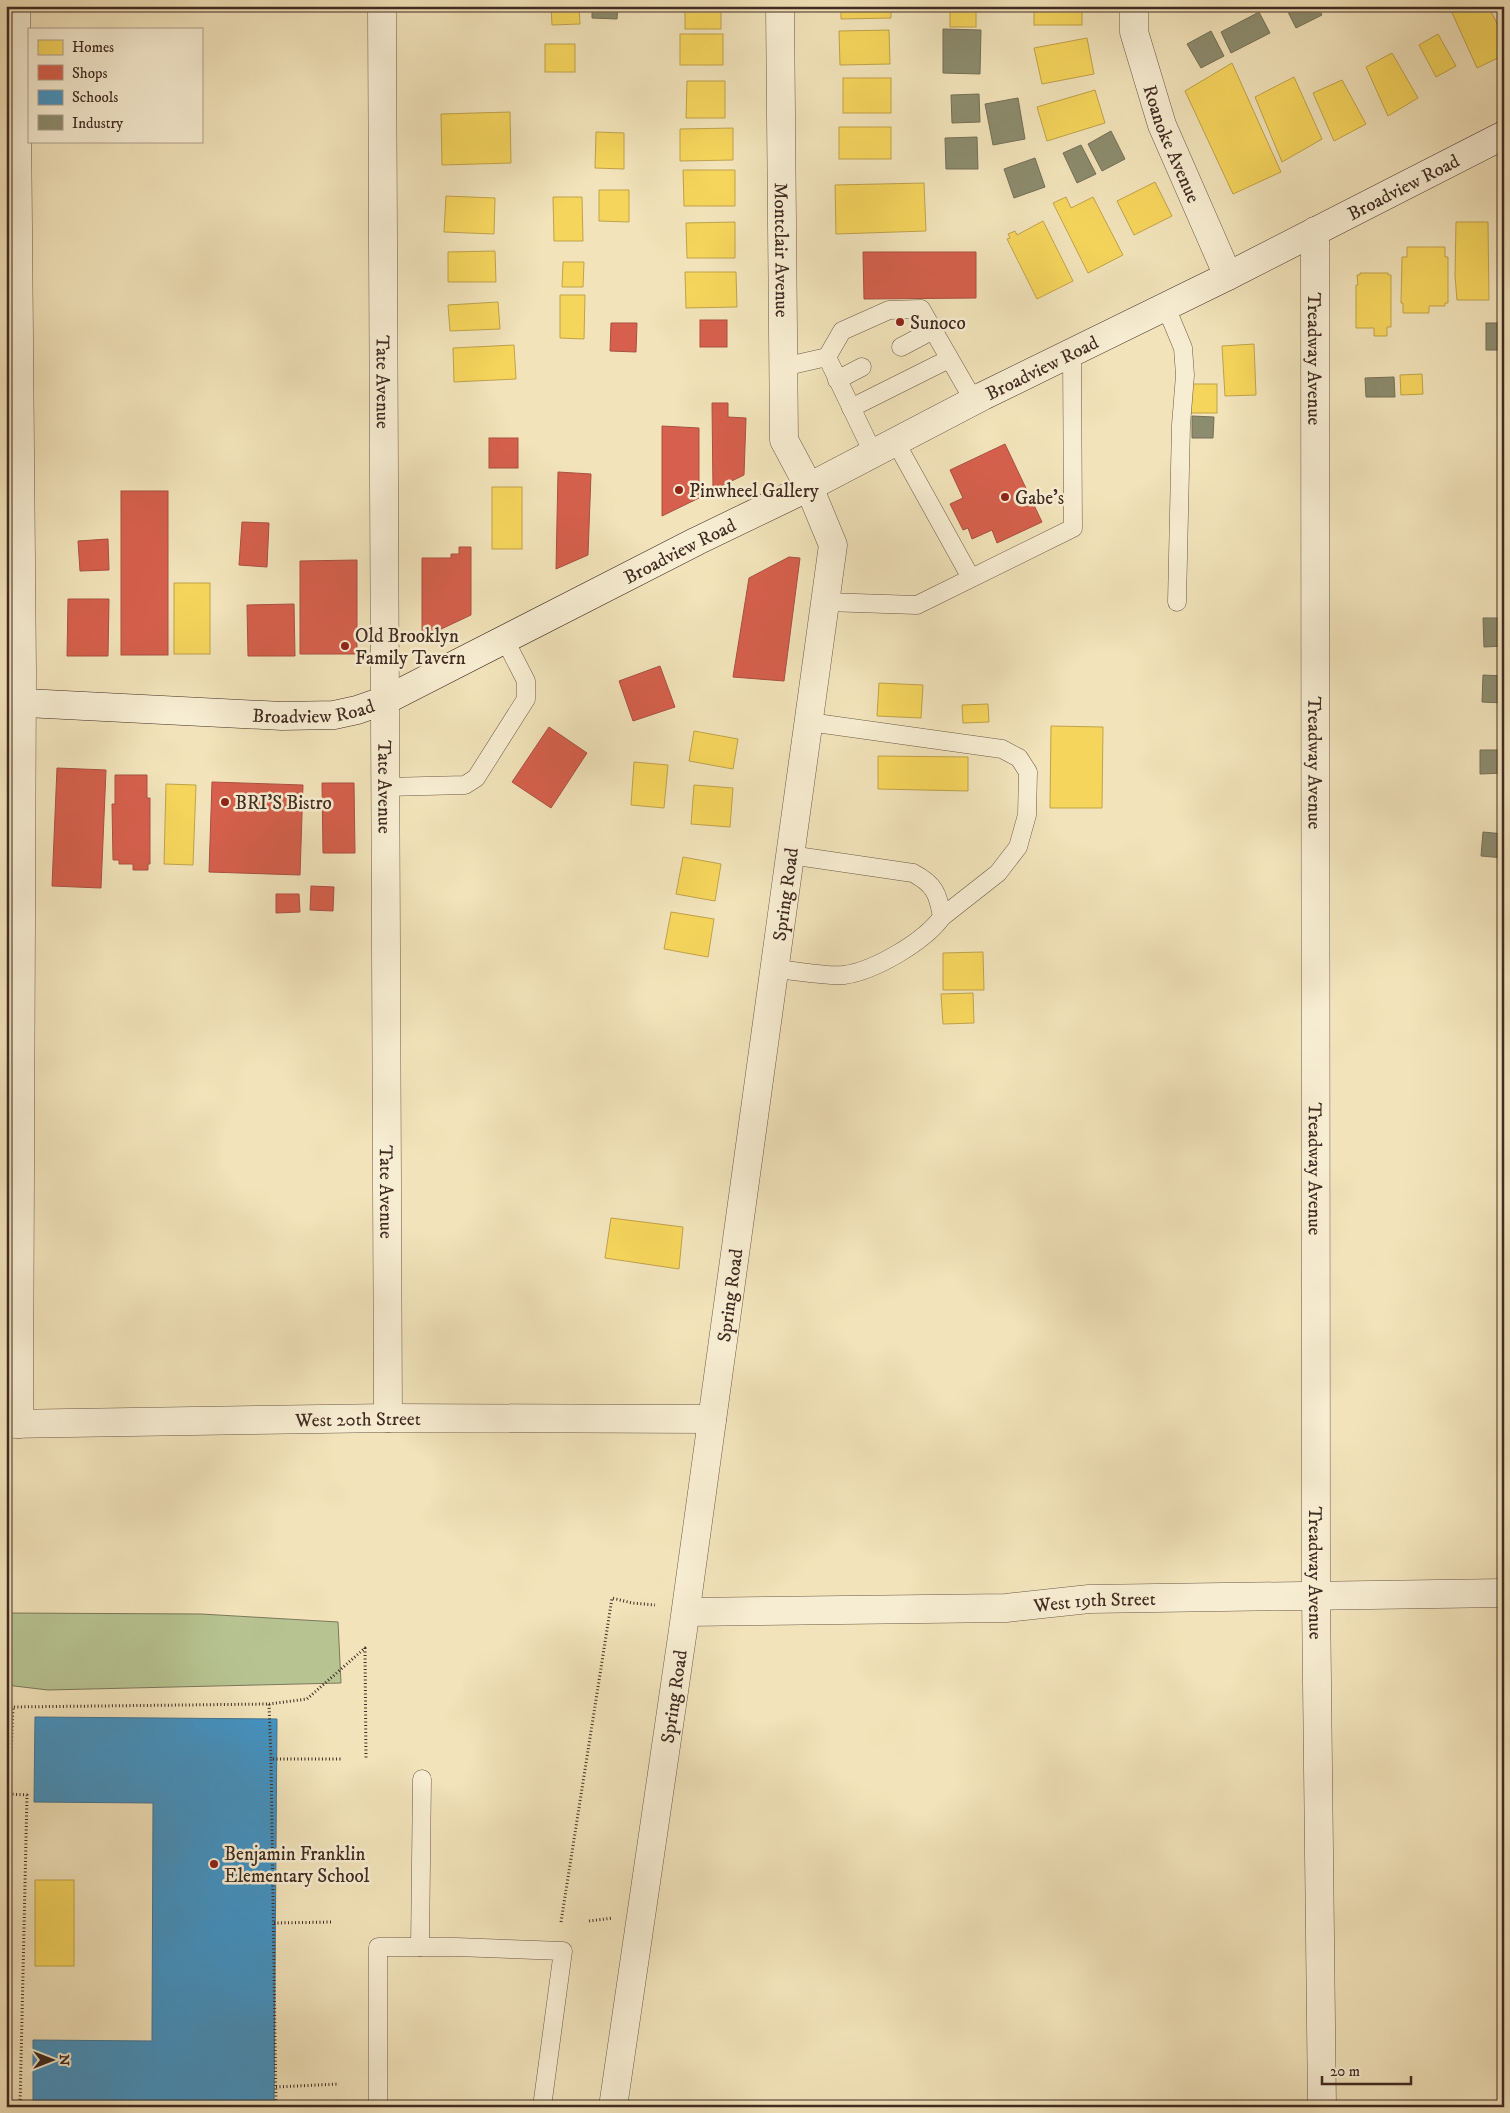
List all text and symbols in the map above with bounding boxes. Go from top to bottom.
legend [28,28,202,142]
text: Homes [72,38,114,57]
text: Shops [72,64,108,83]
street label: Roanoke Avenue [1138,82,1205,207]
text: Schools [72,88,118,107]
text: Industry [72,114,124,133]
street label: Broadview Road [1344,150,1464,226]
street label: Montclair Avenue [769,182,793,318]
street label: Treadway Avenue [1302,293,1325,426]
place label: Sunoco [910,312,966,335]
marker: Sunoco [894,316,906,328]
street label: Broadview Road [982,331,1103,406]
street label: Tate Avenue [370,335,394,429]
place label: Pinwheel Gallery [689,480,820,503]
marker: Pinwheel Gallery [673,484,685,496]
place label: Gabe's [1015,487,1064,510]
marker: Gabe's [999,491,1011,503]
street label: Broadview Road [620,514,740,589]
place label: Old Brooklyn Family Tavern [355,625,466,670]
marker: Old Brooklyn Family Tavern [339,640,351,652]
street label: Broadview Road [252,695,378,729]
street label: Treadway Avenue [1302,697,1325,830]
street label: Tate Avenue [372,740,396,834]
place label: BRI'S Bistro [235,792,332,815]
marker: BRI'S Bistro [219,796,231,808]
street label: Spring Road [768,846,804,942]
street label: Treadway Avenue [1303,1103,1326,1236]
street label: Tate Avenue [374,1145,397,1239]
street label: Spring Road [713,1247,749,1344]
street label: West 20th Street [294,1408,421,1432]
street label: Treadway Avenue [1303,1507,1327,1640]
street label: West 19th Street [1032,1588,1156,1618]
street label: Spring Road [657,1648,693,1745]
place label: Benjamin Franklin Elementary School [224,1843,370,1888]
marker: Benjamin Franklin Elementary School [208,1858,220,1870]
north arrow [28,2036,78,2086]
scale bar [1322,2053,1411,2085]
text: N [55,2054,73,2066]
text: 20 m [1330,2062,1360,2081]

